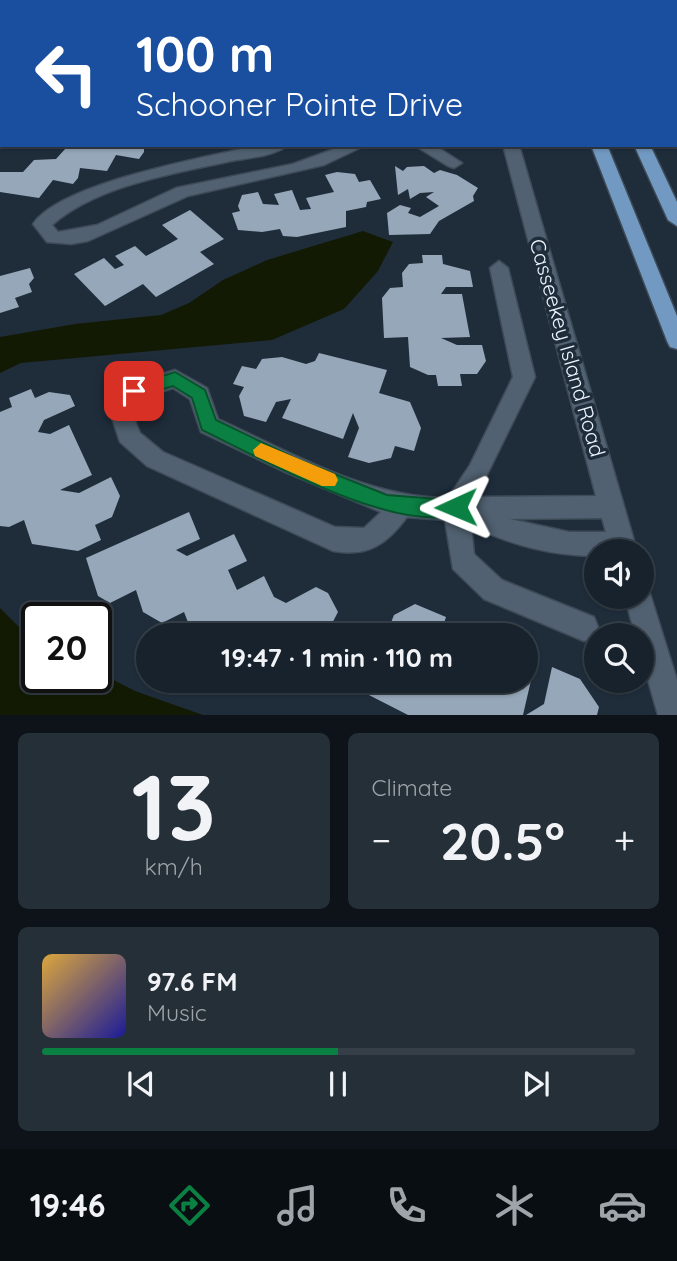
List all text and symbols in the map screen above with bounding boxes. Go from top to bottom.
text: 100 m [136,23,274,84]
icon: left [21,28,112,119]
text: Schooner Pointe Drive [136,84,463,124]
street label: Casseekey Island Road [524,236,612,460]
pin [104,361,164,421]
icon: arrive [115,372,153,410]
position arrow [419,470,493,544]
map controls [584,539,654,693]
button: sound [584,539,654,609]
speed limit sign: 20 [21,602,112,693]
button: search [584,623,654,693]
text: 19:47 · 1 min · 110 m [221,641,453,674]
text: 13 [132,749,216,863]
text: Climate [372,773,452,802]
text: 20.5° [440,808,565,873]
text: − [372,816,391,864]
text: + [614,816,635,864]
text: km/h [145,852,203,881]
text: 97.6 FM [147,965,237,998]
text: Music [147,998,207,1027]
icon: previous [122,1065,160,1103]
icon: pause [319,1065,357,1103]
icon: next [517,1065,555,1103]
icon: directions [165,1181,214,1230]
icon: music [273,1181,322,1230]
icon: phone [382,1181,431,1230]
icon: climate [490,1181,539,1230]
icon: car [598,1181,647,1230]
text: 19:46 [30,1185,106,1225]

